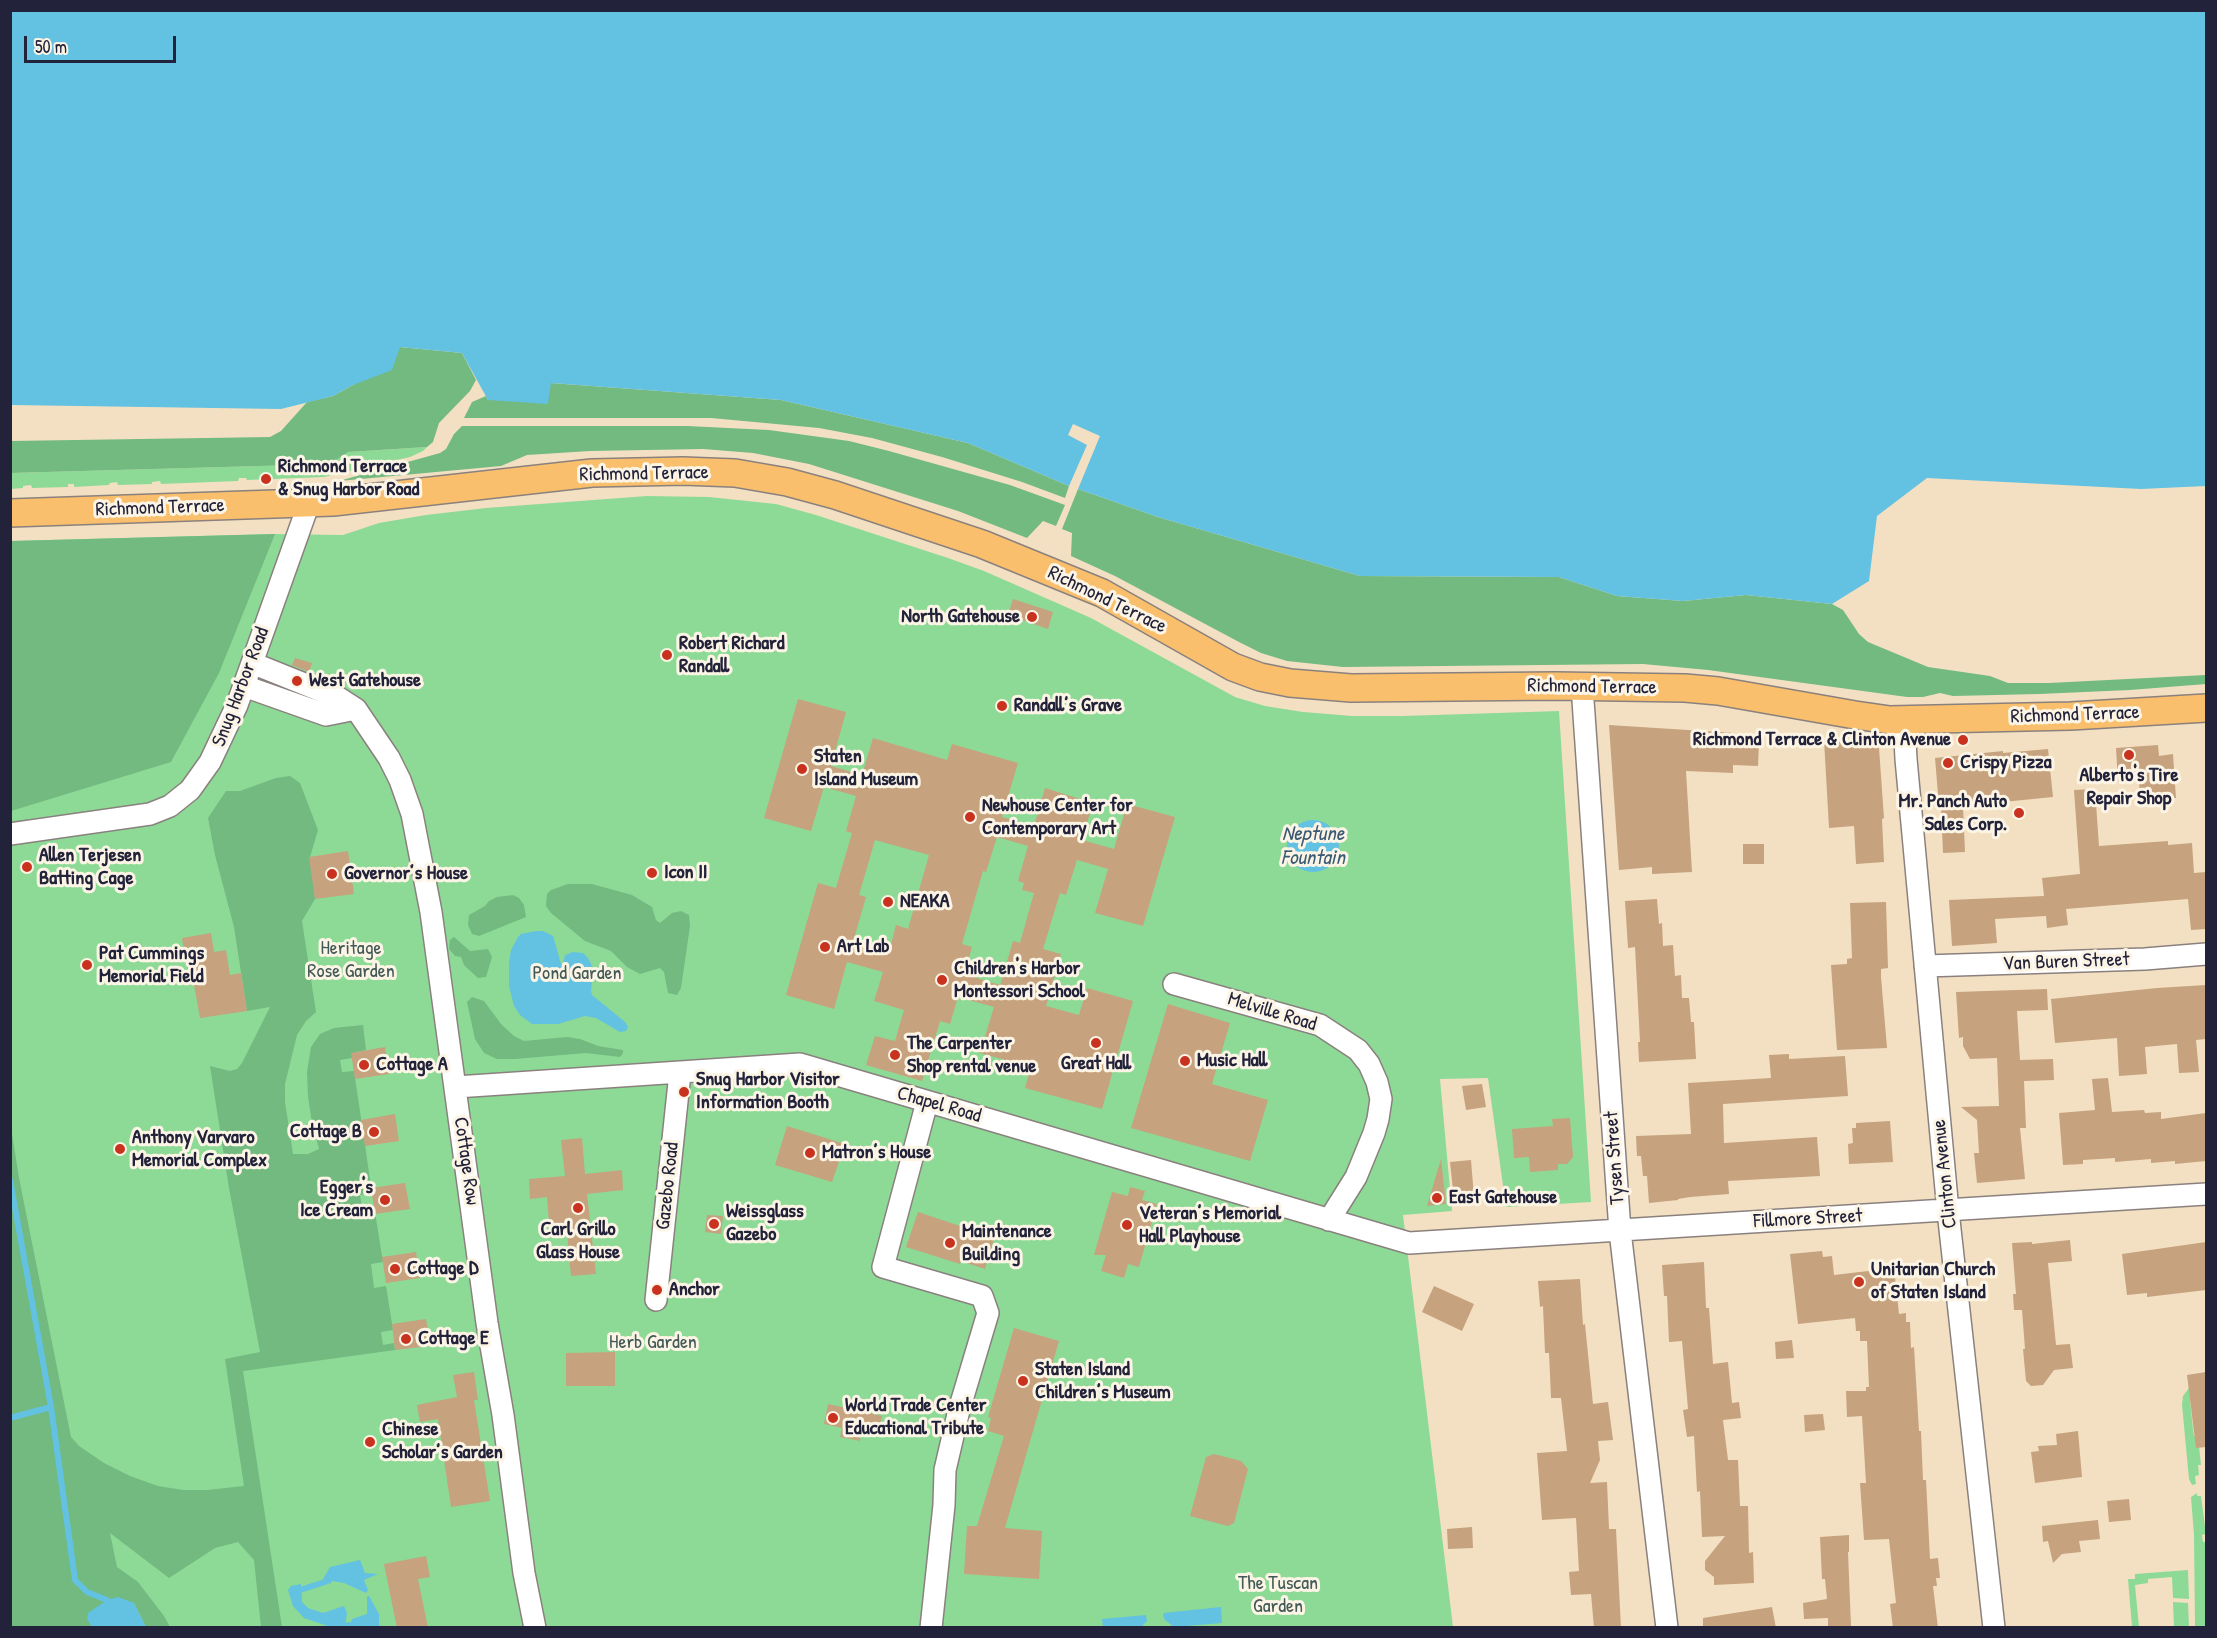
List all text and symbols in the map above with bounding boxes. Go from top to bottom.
scale bar [27,24,178,62]
text: 50 m [35,34,67,59]
place label: Richmond Terrace & Snug Harbor Road [278,455,419,502]
street label: Richmond Terrace [579,461,709,487]
marker: Richmond Terrace & Snug Harbor Road [259,472,273,486]
street label: Richmond Terrace [95,494,225,522]
street label: Richmond Terrace [1044,561,1170,639]
place label: North Gatehouse [901,605,1020,629]
marker: North Gatehouse [1025,610,1039,624]
street label: Snug Harbor Road [207,624,275,750]
place label: Robert Richard Randall [679,632,785,679]
marker: Robert Richard Randall [660,648,674,662]
place label: West Gatehouse [309,669,421,693]
marker: West Gatehouse [290,674,304,688]
street label: Richmond Terrace [1527,674,1657,700]
place label: Randall’s Grave [1014,694,1122,718]
marker: Randall’s Grave [995,699,1009,713]
street label: Richmond Terrace [2010,701,2140,729]
place label: Richmond Terrace & Clinton Avenue [1693,728,1951,752]
marker: Richmond Terrace & Clinton Avenue [1956,733,1970,747]
place label: Staten Island Museum [814,745,918,792]
marker: Alberto's Tire Repair Shop [2122,748,2136,762]
place label: Crispy Pizza [1960,751,2052,775]
marker: Crispy Pizza [1941,756,1955,770]
marker: Staten Island Museum [795,762,809,776]
place label: Alberto's Tire Repair Shop [2080,764,2178,811]
place label: Mr. Panch Auto Sales Corp. [1899,790,2007,837]
place label: Newhouse Center for Contemporary Art [982,794,1133,841]
marker: Mr. Panch Auto Sales Corp. [2012,806,2026,820]
marker: Newhouse Center for Contemporary Art [963,810,977,824]
water label: Neptune Fountain [1281,821,1345,871]
place label: Allen Terjesen Batting Cage [39,844,141,891]
marker: Allen Terjesen Batting Cage [20,860,34,874]
place label: Icon II [664,861,708,885]
place label: Governor’s House [344,862,468,886]
marker: Icon II [645,866,659,880]
marker: Governor’s House [325,867,339,881]
place label: NEAKA [900,890,949,914]
marker: NEAKA [881,895,895,909]
place label: Art Lab [837,935,889,959]
park label: Heritage Rose Garden [307,937,395,984]
marker: Art Lab [818,940,832,954]
place label: Pat Cummings Memorial Field [99,942,204,989]
street label: Van Buren Street [2002,948,2130,976]
place label: Children's Harbor Montessori School [954,957,1085,1004]
marker: Pat Cummings Memorial Field [80,958,94,972]
park label: Pond Garden [532,962,622,986]
marker: Children's Harbor Montessori School [935,973,949,987]
street label: Melville Road [1225,987,1319,1037]
place label: The Carpenter Shop rental venue [907,1032,1036,1079]
marker: Great Hall [1089,1036,1103,1050]
marker: The Carpenter Shop rental venue [888,1048,902,1062]
place label: Music Hall [1197,1049,1267,1073]
place label: Great Hall [1061,1052,1131,1076]
place label: Cottage A [376,1053,448,1077]
marker: Music Hall [1178,1054,1192,1068]
marker: Cottage A [357,1058,371,1072]
place label: Snug Harbor Visitor Information Booth [696,1068,840,1115]
street label: Chapel Road [894,1082,984,1128]
marker: Snug Harbor Visitor Information Booth [677,1085,691,1099]
street label: Tysen Street [1600,1110,1630,1206]
street label: Cottage Row [448,1116,484,1206]
street label: Clinton Avenue [1927,1118,1963,1230]
place label: Cottage B [290,1120,362,1144]
marker: Cottage B [367,1125,381,1139]
place label: Anthony Varvaro Memorial Complex [132,1126,267,1173]
street label: Gazebo Road [651,1141,685,1231]
place label: Matron’s House [822,1141,931,1165]
marker: Anthony Varvaro Memorial Complex [113,1142,127,1156]
marker: Matron’s House [803,1146,817,1160]
place label: Egger's Ice Cream [300,1176,373,1223]
place label: East Gatehouse [1449,1186,1557,1210]
marker: East Gatehouse [1430,1191,1444,1205]
marker: Egger's Ice Cream [378,1193,392,1207]
place label: Weissglass Gazebo [726,1200,804,1247]
marker: Carl Grillo Glass House [571,1201,585,1215]
place label: Veteran’s Memorial Hall Playhouse [1139,1202,1281,1249]
street label: Fillmore Street [1753,1204,1863,1234]
marker: Weissglass Gazebo [707,1217,721,1231]
place label: Carl Grillo Glass House [536,1218,620,1265]
marker: Veteran’s Memorial Hall Playhouse [1120,1218,1134,1232]
place label: Maintenance Building [962,1220,1052,1267]
marker: Maintenance Building [943,1236,957,1250]
place label: Cottage D [407,1257,479,1281]
place label: Unitarian Church of Staten Island [1871,1258,1995,1305]
marker: Cottage D [388,1262,402,1276]
marker: Unitarian Church of Staten Island [1852,1275,1866,1289]
place label: Anchor [669,1278,720,1302]
marker: Anchor [650,1283,664,1297]
place label: Cottage E [418,1327,489,1351]
park label: Herb Garden [609,1331,697,1355]
marker: Cottage E [399,1332,413,1346]
place label: Staten Island Children’s Museum [1035,1358,1171,1405]
marker: Staten Island Children’s Museum [1016,1374,1030,1388]
place label: World Trade Center Educational Tribute [845,1394,987,1441]
marker: World Trade Center Educational Tribute [826,1411,840,1425]
place label: Chinese Scholar’s Garden [382,1418,503,1465]
marker: Chinese Scholar’s Garden [363,1435,377,1449]
park label: The Tuscan Garden [1238,1572,1318,1619]

